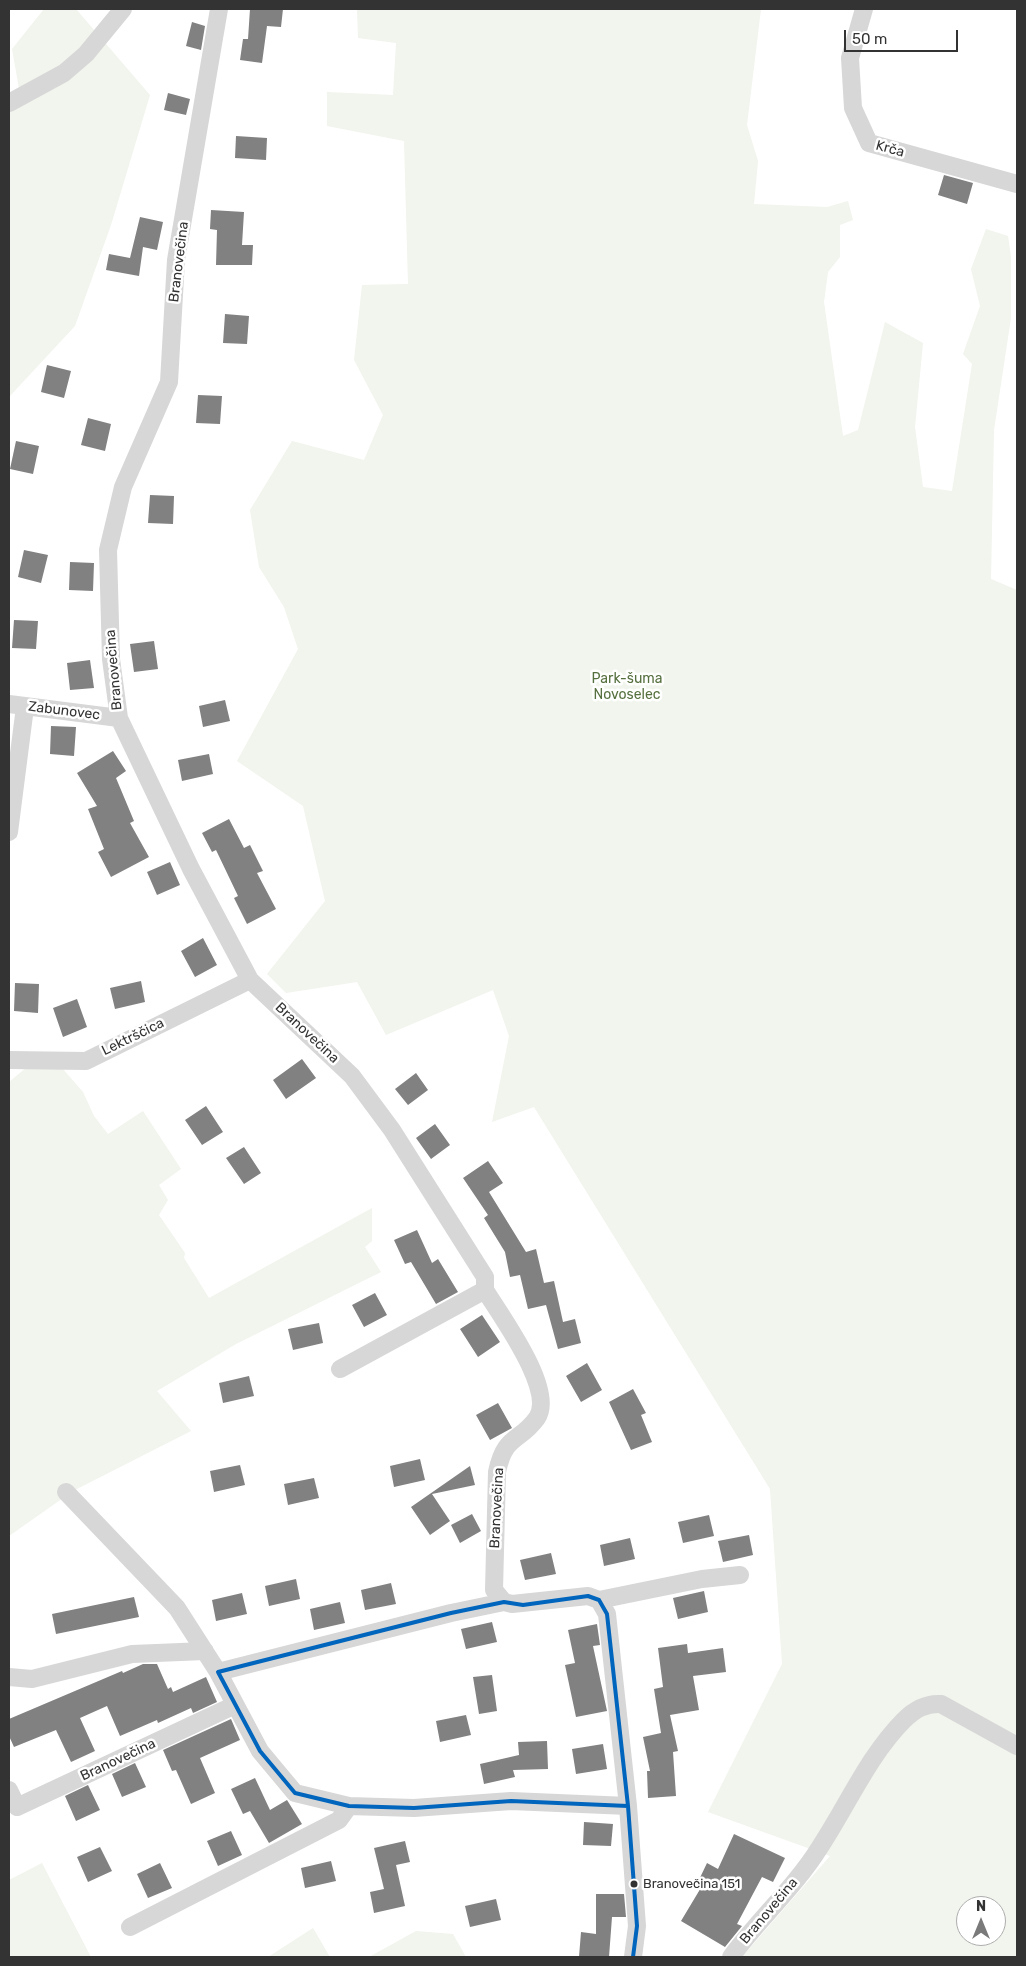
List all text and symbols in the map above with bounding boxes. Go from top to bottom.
scale bar [846,20,960,52]
text: 50 m [852,30,887,48]
street label: Krča [874,137,906,161]
street label: Branovečina [166,221,192,303]
street label: Branovečina [102,629,126,711]
park label: Park-šuma Novoselec [591,671,663,704]
street label: Zabunovec [27,698,101,724]
street label: Branovečina [272,999,342,1067]
street label: Lektrščica [99,1015,167,1059]
street label: Branovečina [486,1467,508,1549]
street label: Branovečina [78,1735,158,1785]
street label: Branovečina [736,1874,802,1948]
place label: Branovečina 151 [643,1876,740,1892]
marker: Branovečina 151 [629,1879,639,1889]
north arrow [956,1896,1006,1946]
text: N [976,1898,986,1915]

